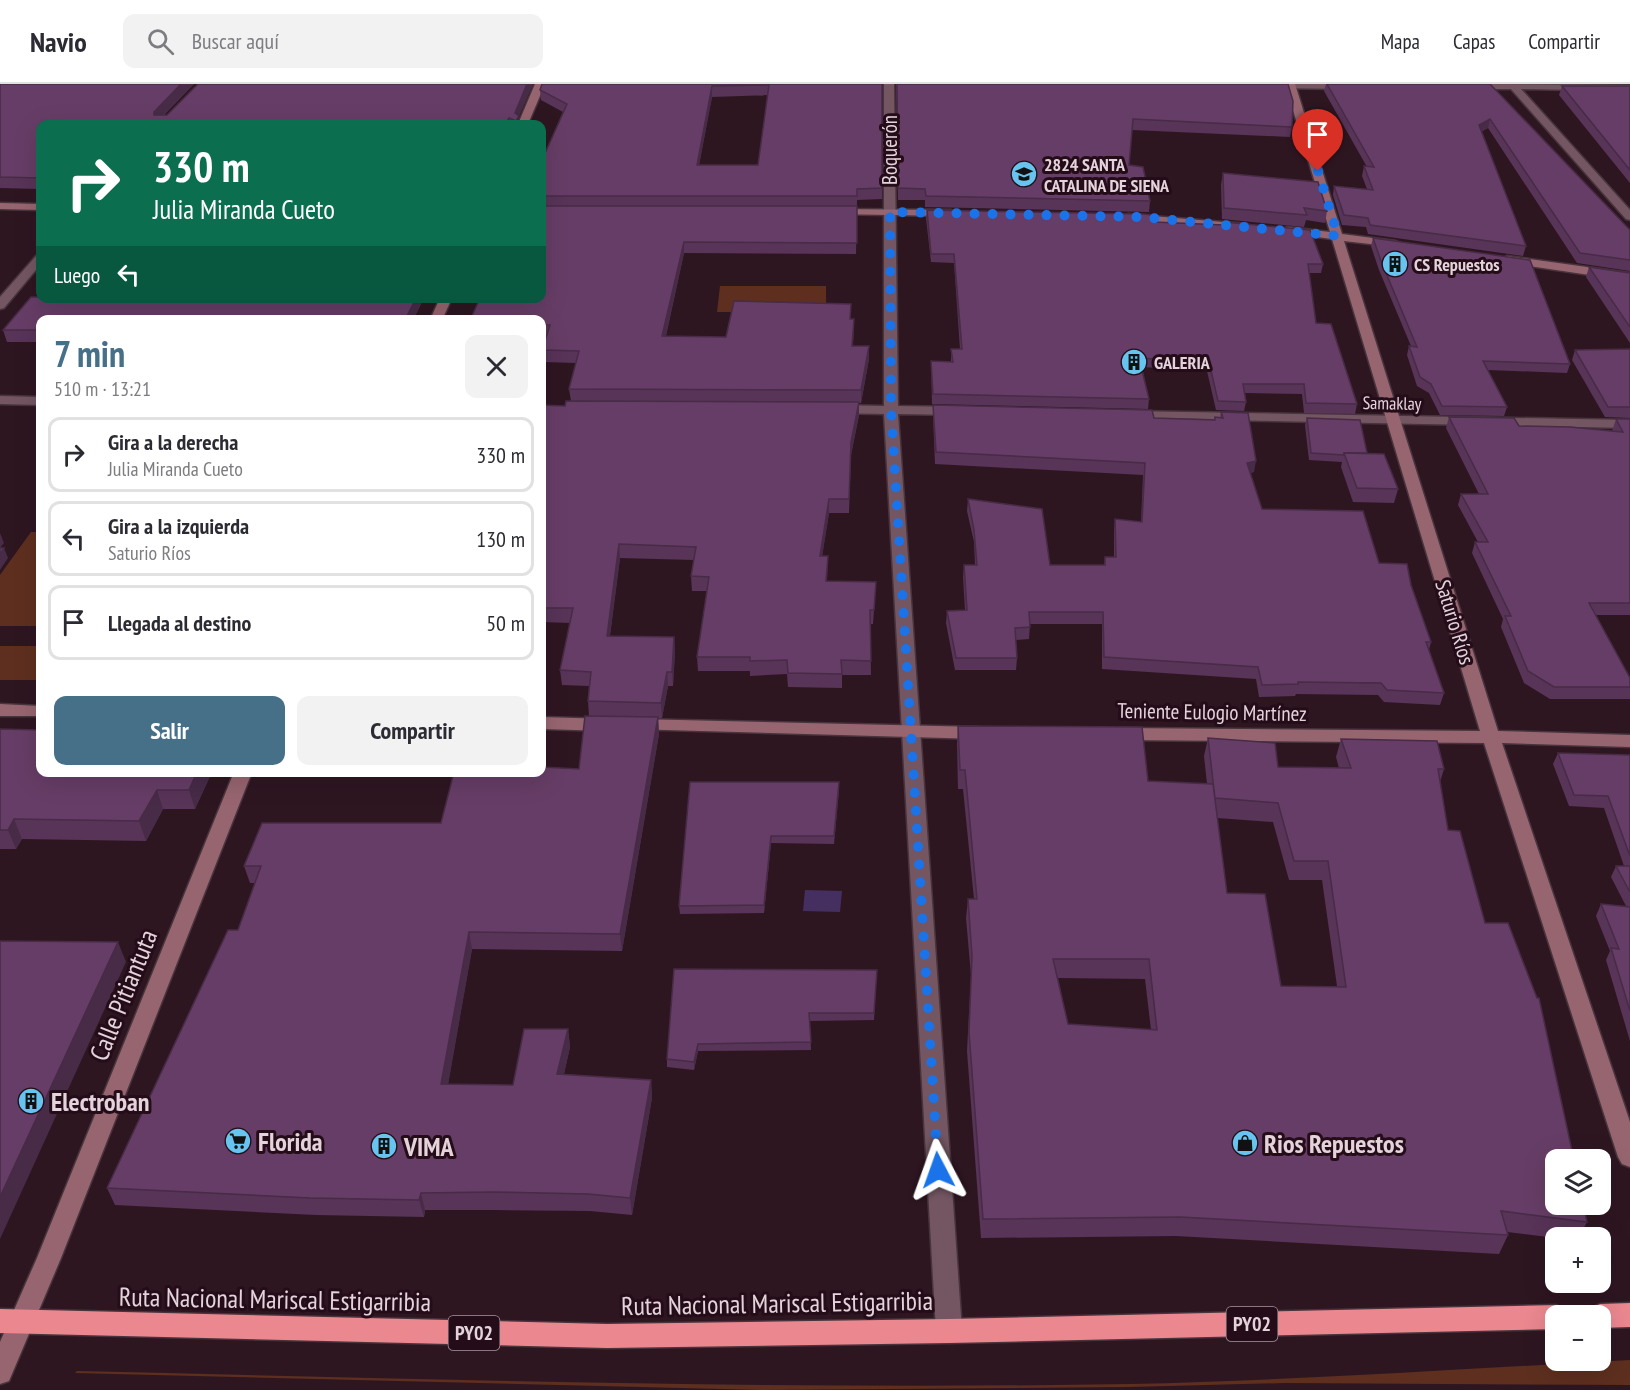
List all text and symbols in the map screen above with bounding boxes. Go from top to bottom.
search box [123,14,543,68]
text: Navio [30,23,87,60]
icon: search [144,25,177,58]
text: Buscar aquí [192,27,279,55]
text: Mapa [1381,28,1420,55]
text: Capas [1453,28,1495,55]
text: Compartir [1528,28,1600,55]
pin [1292,109,1343,171]
street label: Boquerón [876,115,903,185]
icon: arrive [1301,118,1334,151]
text: 330 m [153,139,250,194]
icon: right [54,144,132,222]
place label: 2824 SANTA CATALINA DE SIENA [1044,153,1170,197]
school or university icon: 2824 SANTA CATALINA DE SIENA [1009,159,1039,189]
text: Julia Miranda Cueto [153,192,335,226]
building icon: CS Repuestos [1380,249,1410,279]
place label: CS Repuestos [1414,253,1499,276]
icon: left [112,258,145,291]
text: Luego [54,261,100,289]
text: 7 min [54,330,125,377]
button: close [465,335,528,398]
building icon: GALERIA [1119,347,1149,377]
place label: GALERIA [1154,351,1211,374]
text: 510 m · 13:21 [54,376,151,402]
street label: Samaklay [1362,391,1422,415]
text: Gira a la derecha [108,428,238,456]
icon: right [57,438,90,471]
text: 330 m [476,441,525,469]
text: Julia Miranda Cueto [108,456,243,482]
text: Gira a la izquierda [108,512,249,540]
icon: left [57,522,90,555]
text: 130 m [476,525,525,553]
text: Saturio Ríos [108,540,191,566]
street label: Saturio Ríos [1429,576,1481,668]
icon: arrive [57,606,90,639]
text: Llegada al destino [108,609,251,637]
text: 50 m [486,609,525,637]
button: Salir [54,696,285,765]
button: Compartir [297,696,528,765]
street label: Teniente Eulogio Martínez [1117,697,1307,727]
street label: Calle Pitiantuta [82,925,164,1065]
place label: Electroban [51,1085,149,1118]
building icon: Electroban [16,1086,46,1116]
place label: Florida [258,1125,323,1158]
supermarket icon: Florida [223,1126,253,1156]
place label: Rios Repuestos [1264,1127,1404,1160]
shop icon: Rios Repuestos [1230,1128,1260,1158]
place label: VIMA [403,1130,455,1163]
building icon: VIMA [369,1131,399,1161]
position arrow [906,1138,970,1202]
map controls [1545,1149,1611,1371]
button: layers [1545,1149,1611,1215]
button: + [1545,1227,1611,1293]
street label: Ruta Nacional Mariscal Estigarribia [119,1280,431,1318]
street label: Ruta Nacional Mariscal Estigarribia [621,1284,933,1322]
button: − [1545,1305,1611,1371]
road number: PY02 [1226,1307,1278,1341]
road number: PY02 [448,1316,500,1350]

